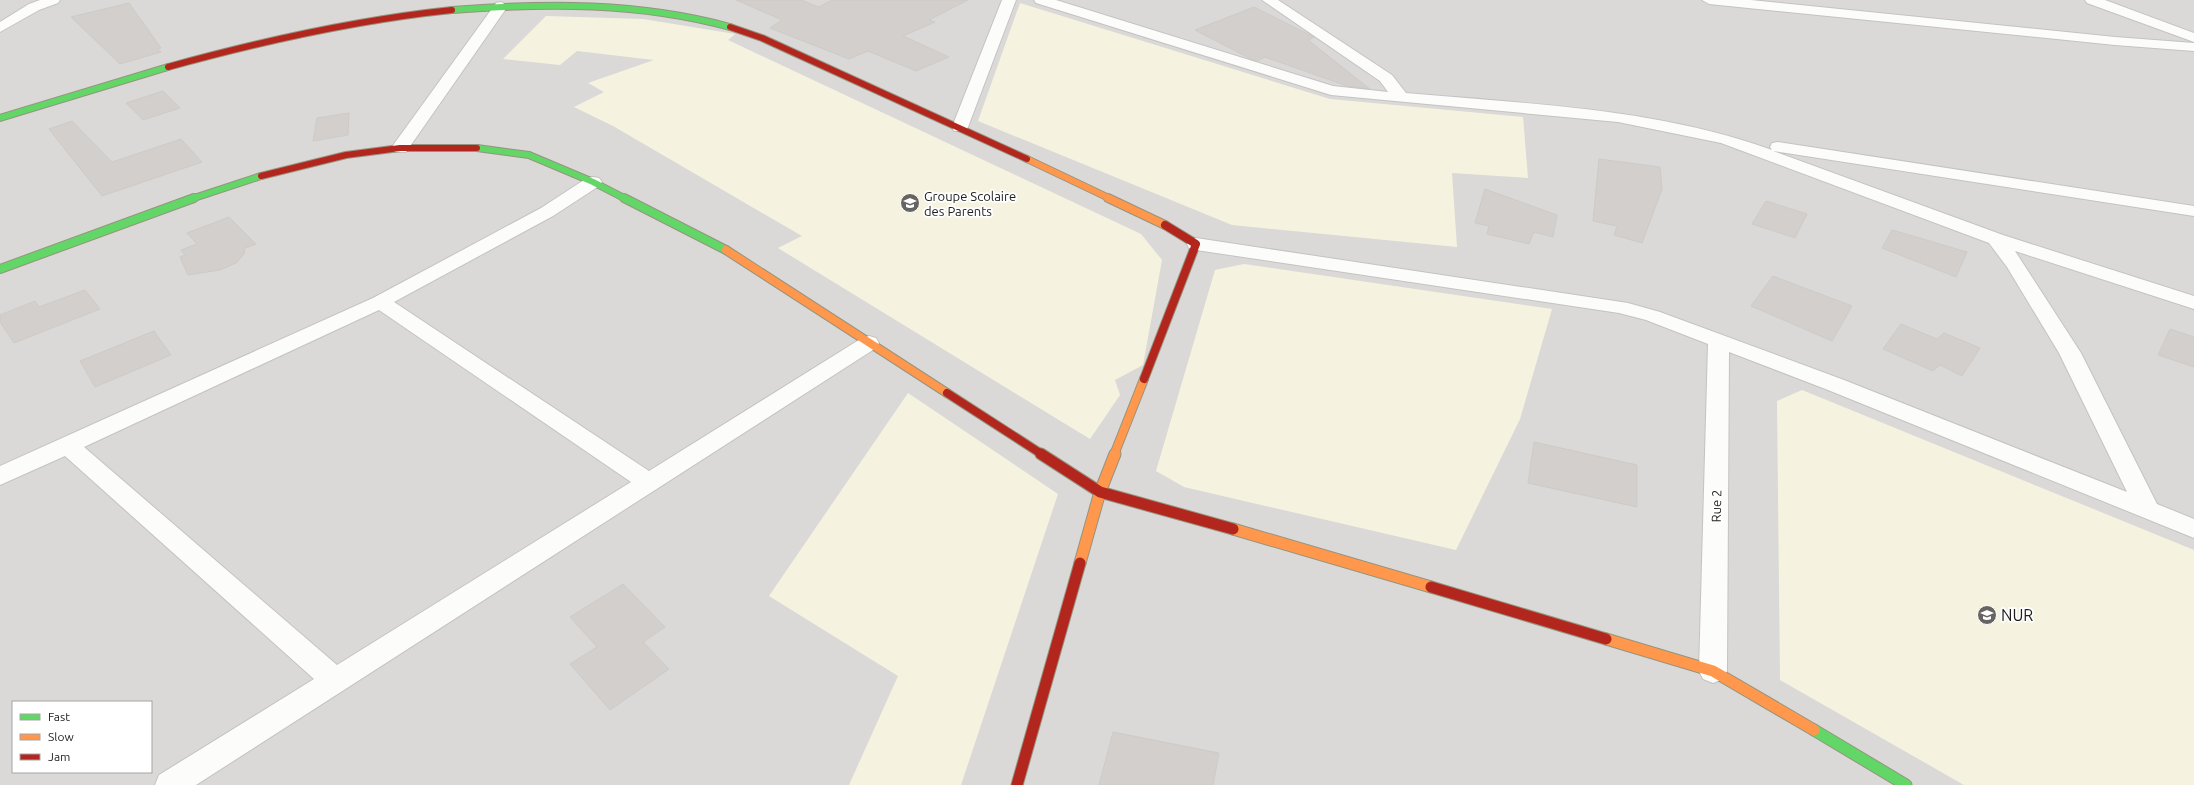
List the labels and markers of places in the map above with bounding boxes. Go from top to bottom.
place label: Groupe Scolaire des Parents [924,189,1016,218]
school or university icon: Groupe Scolaire des Parents [899,192,921,214]
school or university icon: NUR [1976,604,1998,626]
place label: NUR [2001,606,2033,624]

